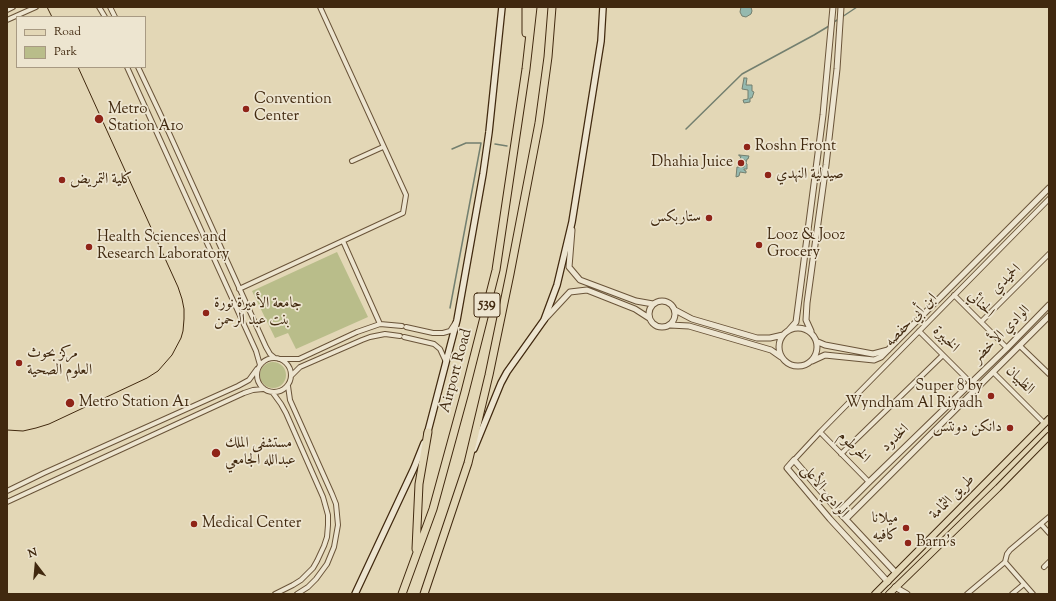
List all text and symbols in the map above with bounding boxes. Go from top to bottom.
legend [16,16,146,68]
text: Road [54,23,81,41]
text: Park [54,43,77,61]
place label: Convention Center [254,91,332,126]
place label: Metro Station A10 [108,101,183,136]
marker: Convention Center [241,104,251,114]
marker: Metro Station A10 [93,113,105,125]
place label: Roshn Front [755,138,836,156]
marker: Roshn Front [742,142,752,152]
place label: Dhahia Juice [651,154,733,172]
marker: Dhahia Juice [736,158,746,168]
place label: صيدلية النهدي [776,166,844,184]
marker: صيدلية النهدي [763,170,773,180]
place label: كلية التمريض [70,171,133,189]
marker: كلية التمريض [57,175,67,185]
place label: ستاربكس [650,209,701,227]
marker: ستاربكس [704,213,714,223]
place label: Looz & Jooz Grocery [767,227,845,262]
place label: Health Sciences and Research Laboratory [97,229,229,264]
marker: Looz & Jooz Grocery [754,240,764,250]
marker: Health Sciences and Research Laboratory [84,242,94,252]
street label: الحميدي [988,261,1026,299]
street label: الحنائي [963,288,997,322]
street label: ابن أبي حفصه [882,291,942,351]
road number: 539 [474,293,500,317]
place label: جامعة الأميرة نورة بنت عبد الرحمن [214,295,302,330]
street label: الوادي الأخضر [969,302,1035,368]
marker: جامعة الأميرة نورة بنت عبد الرحمن [201,308,211,318]
street label: الخبيرة [928,323,962,357]
street label: Airport Road [437,327,477,415]
place label: مركز بحوث العلوم الصحية [27,345,92,380]
marker: مركز بحوث العلوم الصحية [14,358,24,368]
street label: الظبيان [1001,363,1037,399]
place label: Super 8 by Wyndham Al Riyadh [845,378,983,413]
marker: Super 8 by Wyndham Al Riyadh [986,391,996,401]
place label: Metro Station A1 [79,394,189,412]
marker: Metro Station A1 [64,397,76,409]
place label: دانكن دونتس [933,419,1002,437]
street label: الخدود [878,421,914,457]
marker: دانكن دونتس [1005,423,1015,433]
street label: الخرطوم [833,428,873,468]
place label: مستشفى الملك عبدالله الجامعي [225,435,296,470]
marker: مستشفى الملك عبدالله الجامعي [210,447,222,459]
street label: الوادي الأعلى [796,462,852,522]
street label: طريق الثمامة [927,472,979,524]
place label: ميلانا كافيه [872,510,898,545]
place label: Medical Center [202,515,301,533]
marker: Medical Center [189,519,199,529]
marker: ميلانا كافيه [901,523,911,533]
place label: Barn's [916,534,956,552]
marker: Barn's [903,538,913,548]
north arrow [16,545,56,585]
text: N [26,545,39,562]

